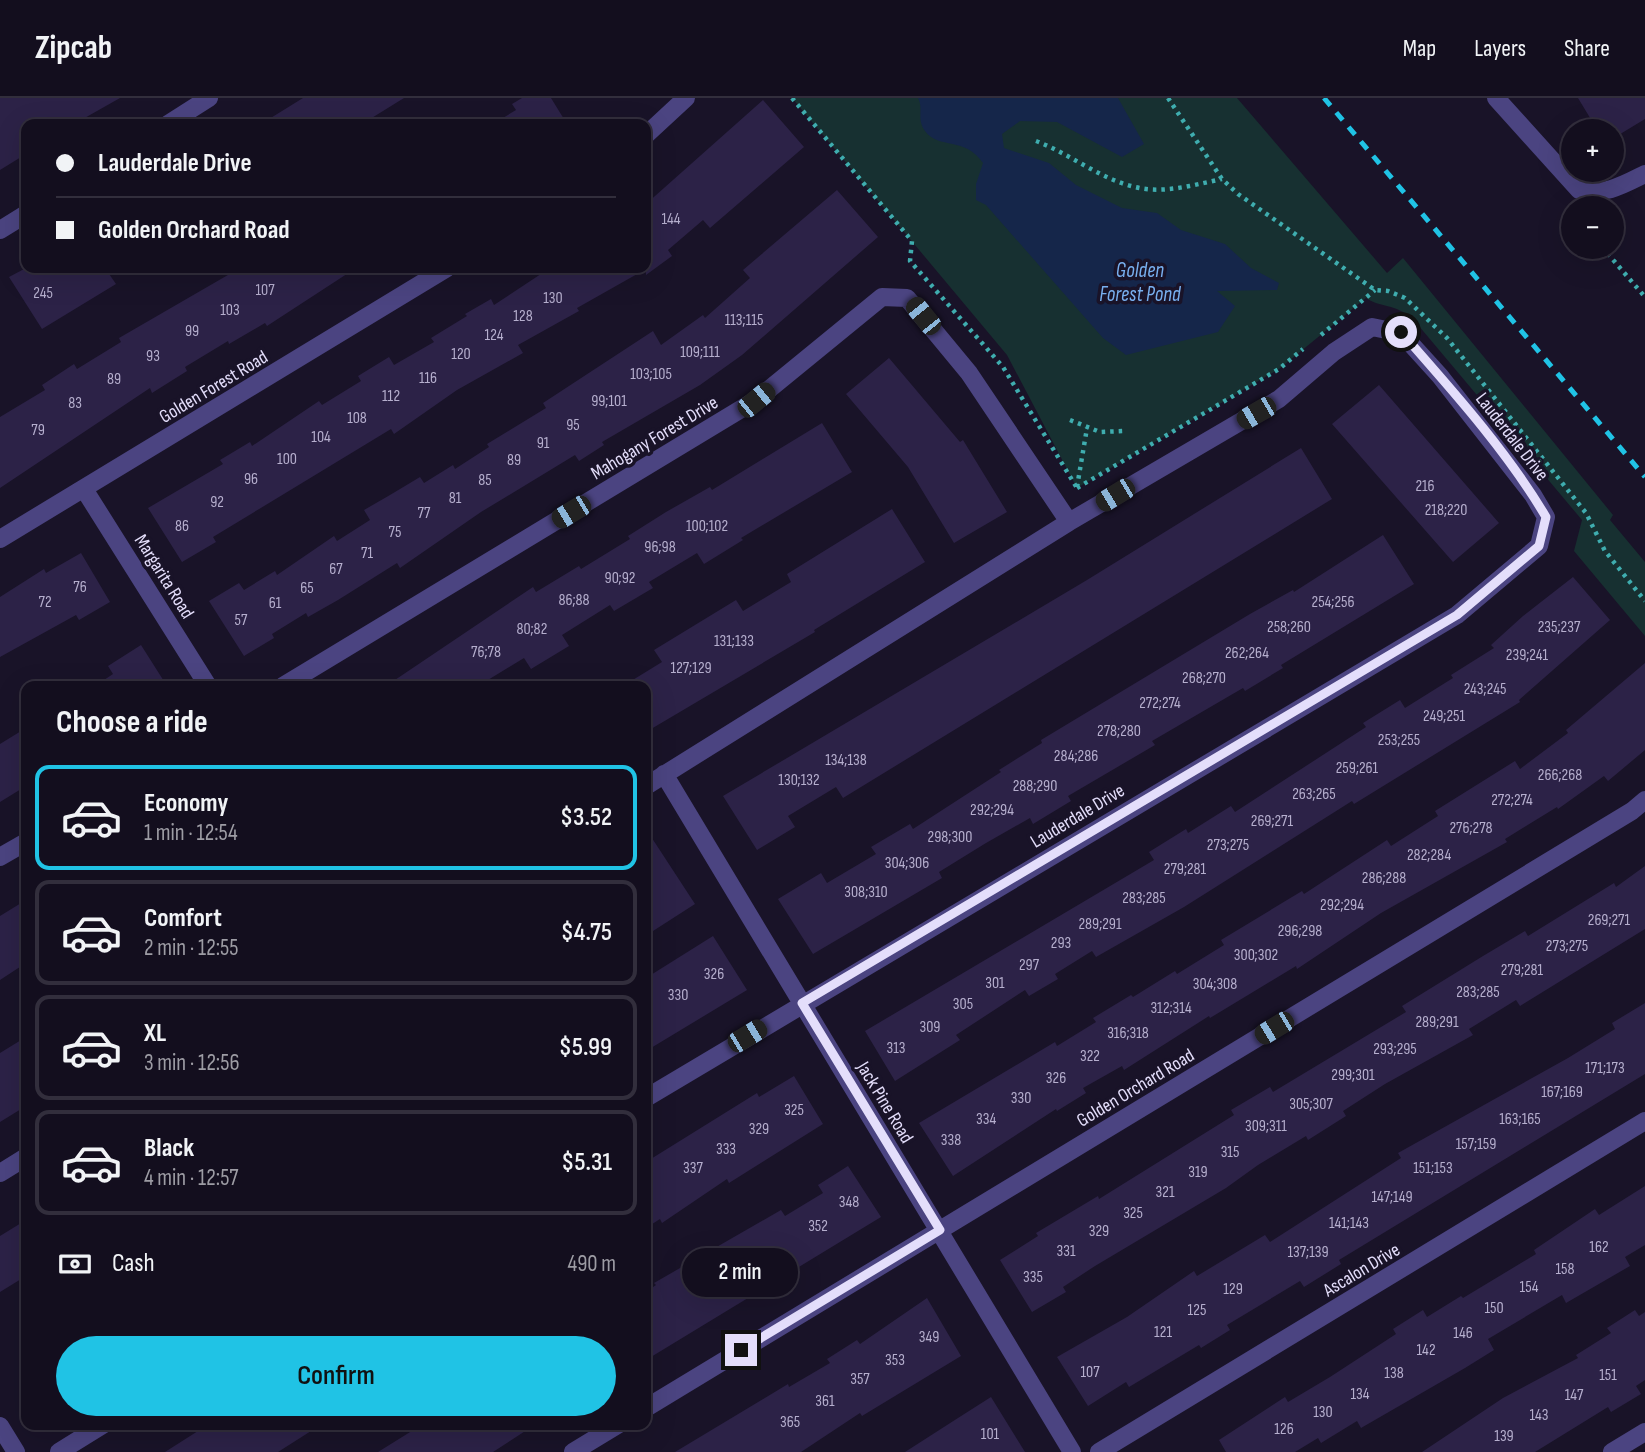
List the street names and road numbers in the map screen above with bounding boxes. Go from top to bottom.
street label: Golden Forest Road [155,346,272,429]
street label: Lauderdale Drive [1470,388,1553,486]
street label: Mahogany Forest Drive [587,391,722,485]
street label: Margarita Road [129,530,199,623]
street label: Lauderdale Drive [1027,779,1129,853]
street label: Golden Orchard Road [1073,1044,1199,1132]
street label: Jack Pine Road [851,1057,918,1148]
street label: Ascalon Drive [1318,1238,1404,1303]

